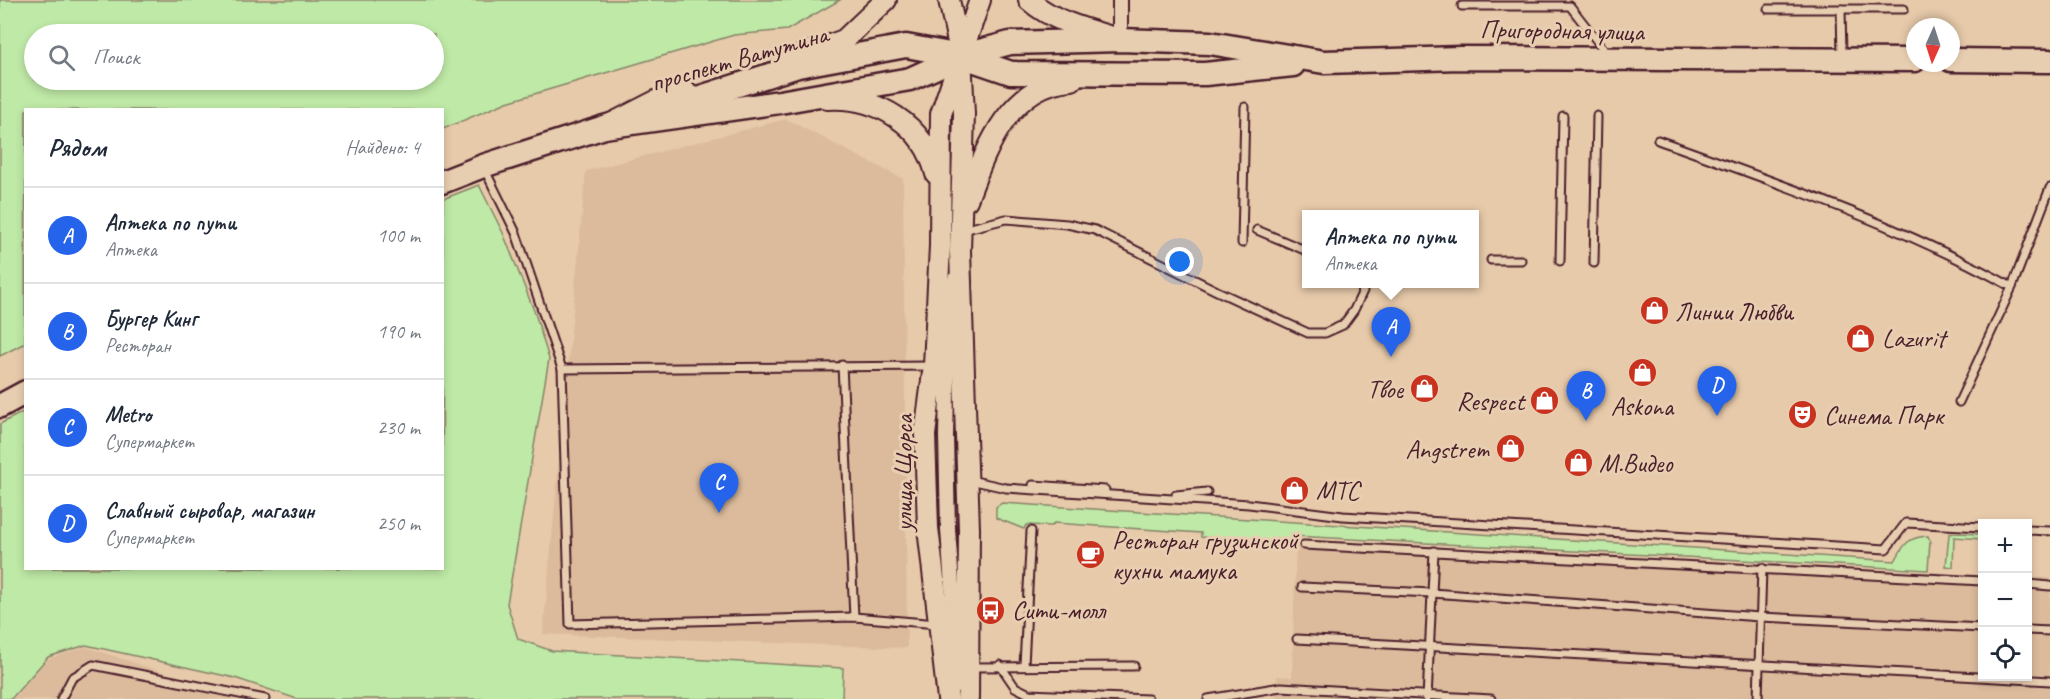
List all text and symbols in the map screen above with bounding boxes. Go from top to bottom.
street label: Пригородная улица [1480,13,1646,48]
street label: проспект Ватутина [647,17,834,100]
north arrow [1906,18,1960,72]
search box [24,24,444,90]
icon: search [45,41,78,74]
text: Поиск [93,43,139,71]
text: Рядом [48,131,106,164]
text: Найдено: 4 [345,135,420,160]
text: Аптека по пути [105,209,237,237]
popup [1302,210,1479,288]
text: A [62,223,73,248]
text: 100 m [377,223,420,248]
text: Аптека по пути [1325,223,1456,251]
text: Аптека [105,237,157,262]
your location [1165,247,1194,276]
text: Аптека [1325,251,1376,276]
shop icon: Линии Любви [1638,295,1670,327]
place label: Линии Любви [1675,295,1794,328]
text: Бургер Кинг [105,305,197,333]
pin: A [1372,308,1410,357]
text: B [62,319,73,344]
text: 190 m [377,319,420,344]
shop icon: Lazurit [1845,322,1877,354]
place label: Lazurit [1882,322,1948,355]
text: Ресторан [105,333,171,358]
shop icon: Askona [1626,356,1658,388]
pin: D [1698,366,1736,416]
pin: B [1566,372,1606,421]
place label: Твое [1367,373,1405,406]
shop icon: Твое [1408,373,1440,405]
place label: Respect [1456,385,1526,418]
shop icon: Respect [1529,385,1561,417]
place label: Askona [1611,390,1675,423]
theatre icon: Синема Парк [1787,399,1819,431]
place label: Синема Парк [1824,399,1946,432]
text: Metro [105,401,152,429]
street label: улица Щорса [887,413,920,533]
text: C [63,415,72,440]
text: 230 m [377,415,420,440]
text: Супермаркет [105,429,194,454]
place label: Angstrem [1405,433,1490,466]
shop icon: Angstrem [1494,433,1526,465]
shop icon: М.Видео [1562,447,1594,479]
place label: М.Видео [1599,447,1674,480]
pin: C [700,464,738,513]
shop icon: МТС [1279,474,1311,506]
place label: МТС [1316,474,1363,507]
text: Славный сыровар, магазин [105,497,315,525]
text: D [62,511,73,536]
text: 250 m [377,511,420,536]
map controls [1978,519,2032,681]
button: + [1978,519,2032,573]
place label: Ресторан грузинской кухни мамука [1112,524,1300,587]
text: Супермаркет [105,525,194,550]
cafe icon: Ресторан грузинской кухни мамука [1075,539,1107,571]
button: − [1978,573,2032,627]
bus stop icon: Сити-молл [975,594,1007,626]
place label: Сити-молл [1012,594,1108,627]
button: locate [1978,627,2032,681]

